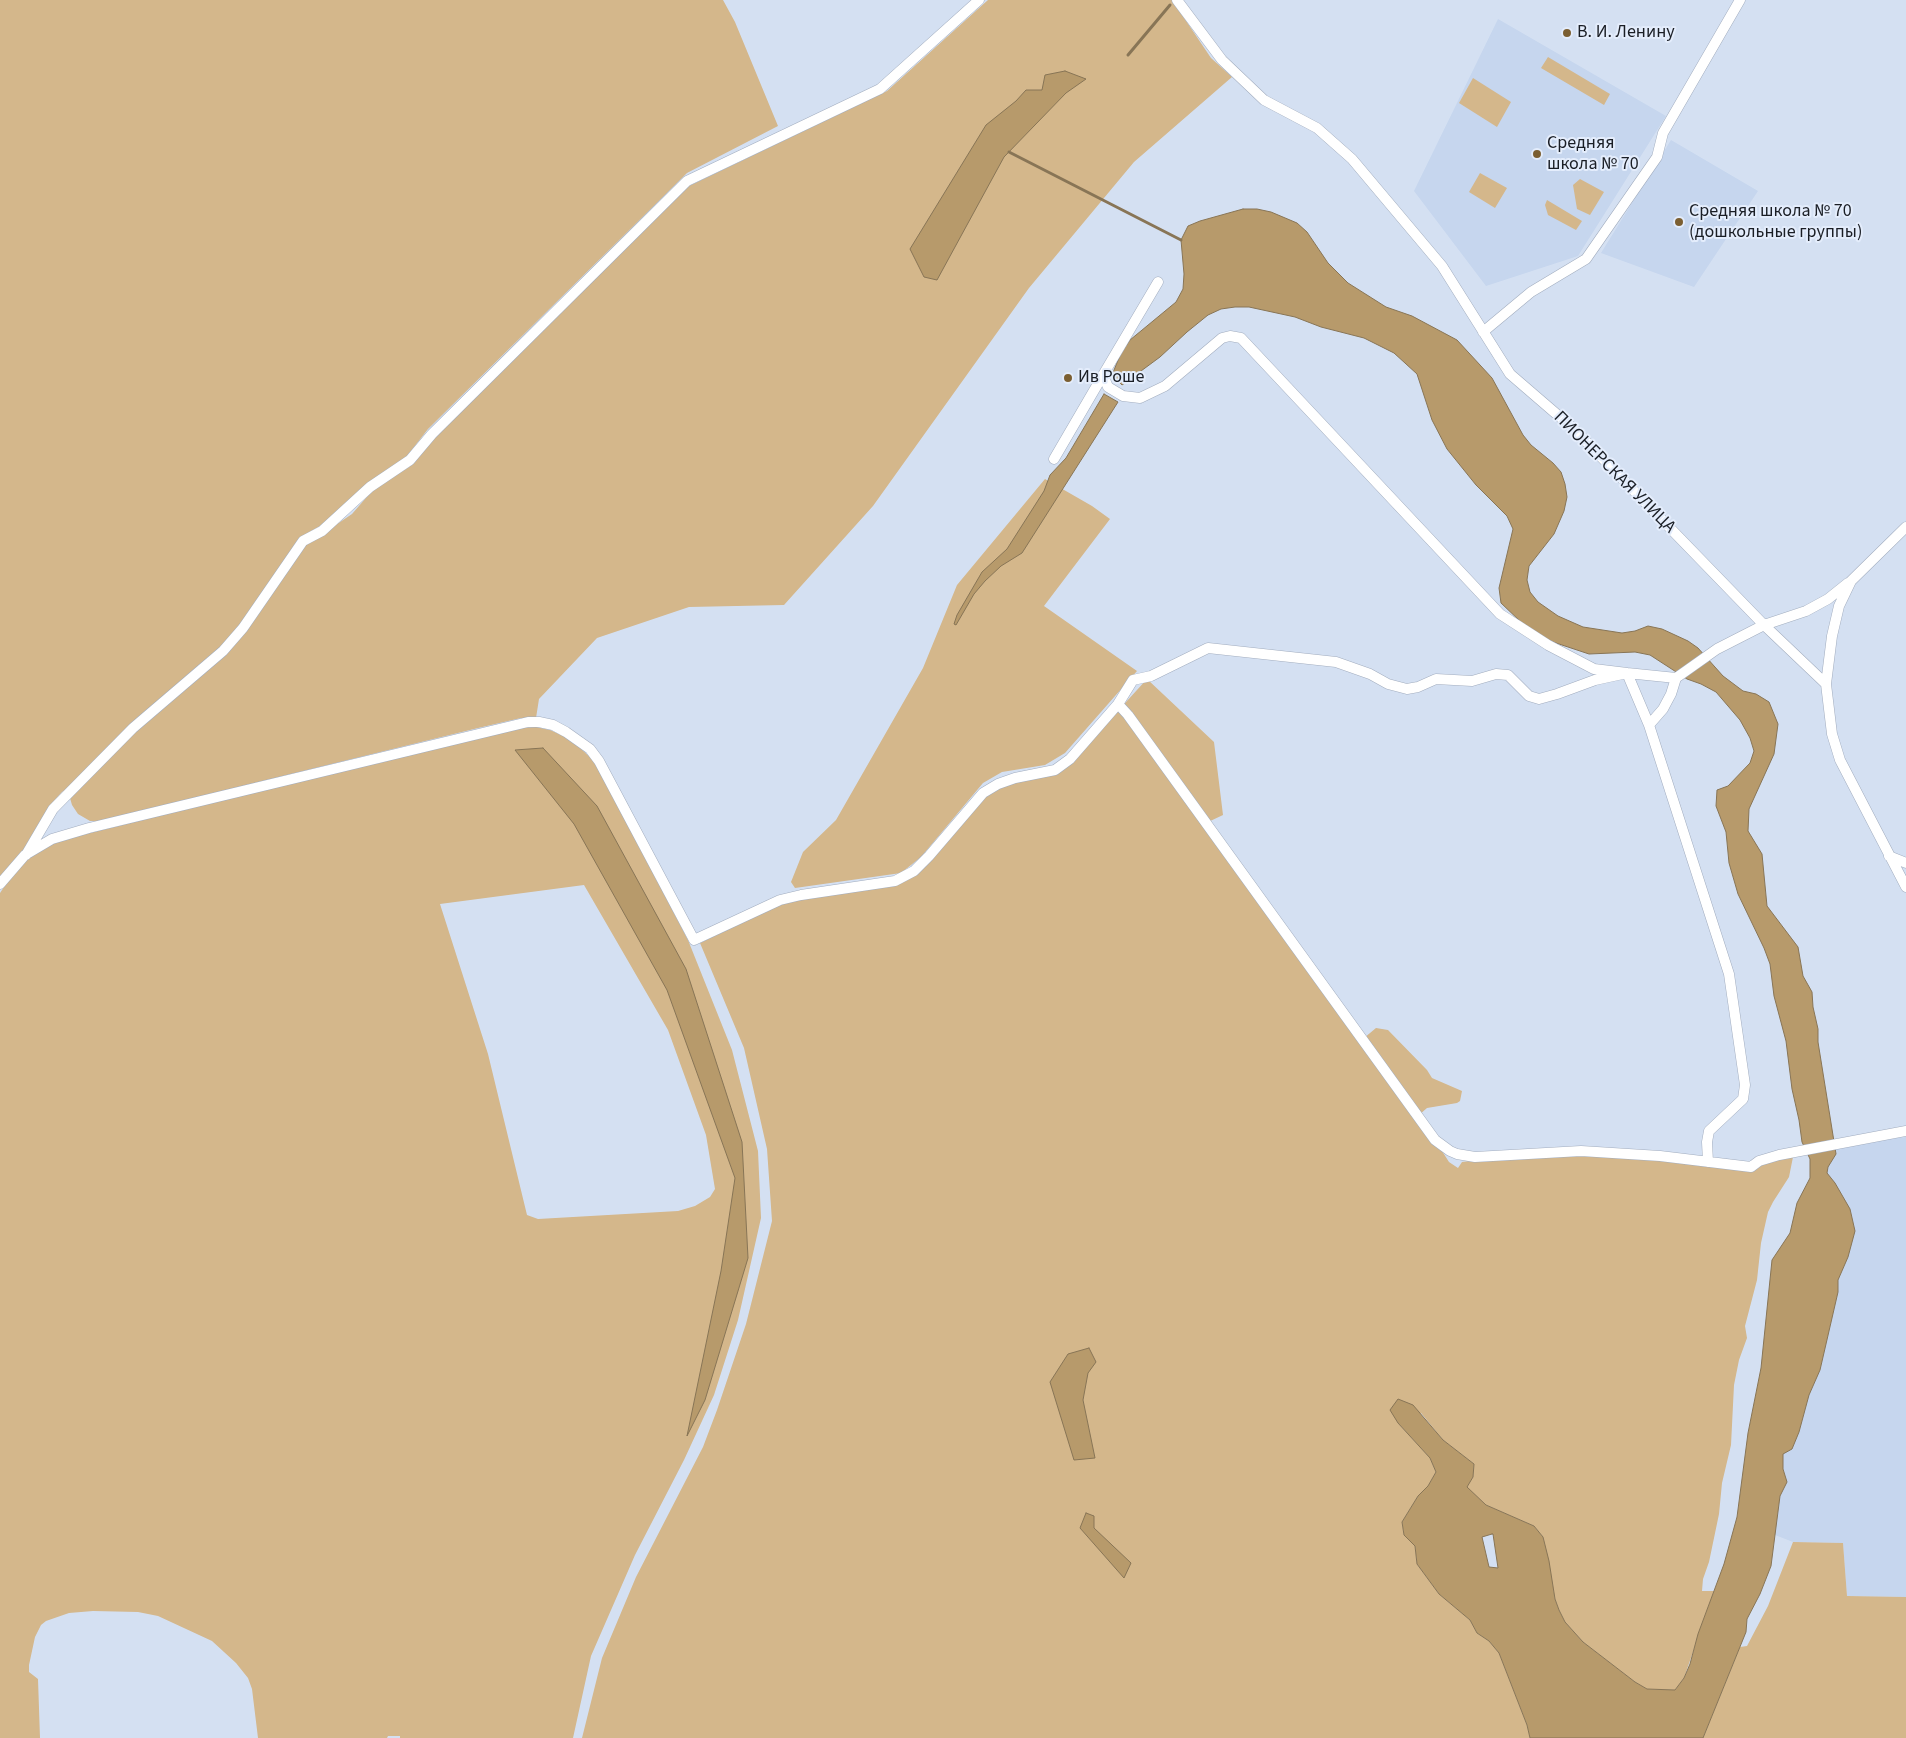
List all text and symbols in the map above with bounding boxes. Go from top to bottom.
place label: В. И. Ленину [1577,22,1675,44]
marker: В. И. Ленину [1561,27,1573,39]
place label: Средняя школа № 70 [1547,133,1639,176]
marker: Средняя школа № 70 [1531,148,1543,160]
place label: Средняя школа № 70 (дошкольные группы) [1689,201,1862,243]
marker: Средняя школа № 70 (дошкольные группы) [1673,216,1685,228]
place label: Ив Роше [1078,367,1145,389]
marker: Ив Роше [1062,372,1074,384]
street label: ПИОНЕРСКАЯ УЛИЦА [1548,407,1680,539]

